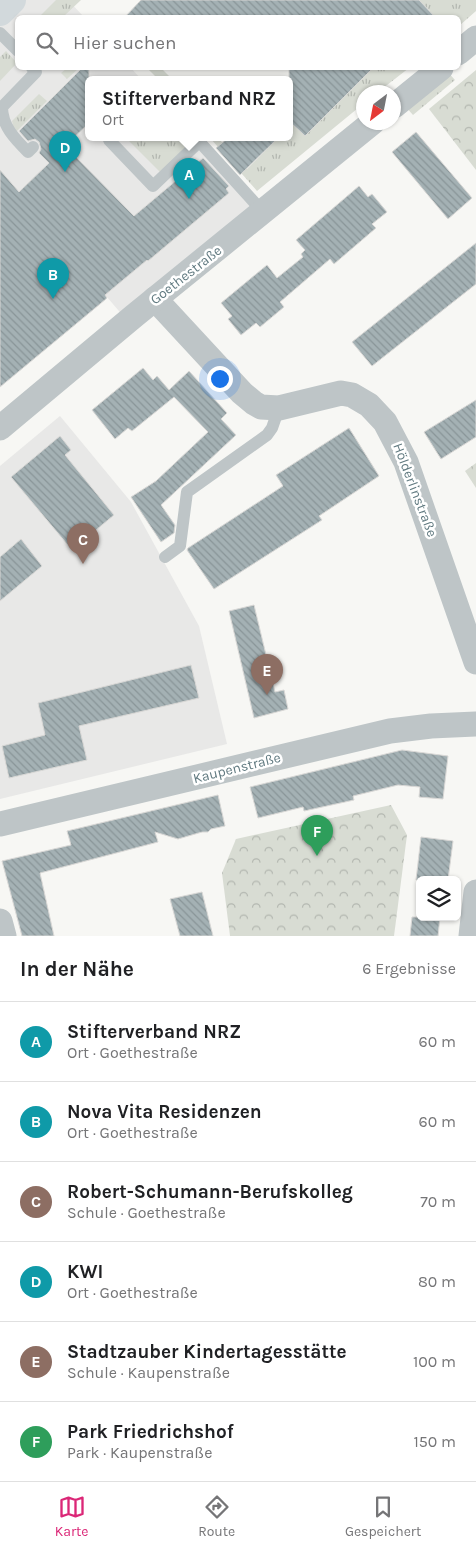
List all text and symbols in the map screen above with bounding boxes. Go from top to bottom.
search box [15,15,461,70]
icon: search [33,29,61,57]
text: Hier suchen [73,32,176,54]
popup [85,76,293,141]
north arrow [356,85,401,130]
text: Stifterverband NRZ [102,88,276,110]
text: Ort [102,110,124,129]
pin: D [49,131,81,172]
pin: A [173,158,205,199]
street label: Goethestraße [147,242,225,308]
pin: B [37,258,69,299]
your location [207,366,233,392]
street label: Hölderlinstraße [389,441,441,539]
pin: C [67,523,99,564]
pin: E [251,654,283,695]
street label: Kaupenstraße [191,749,283,787]
pin: F [301,815,333,856]
map controls [416,876,461,921]
button: layers [416,876,461,921]
text: In der Nähe [20,957,134,981]
text: 6 Ergebnisse [362,959,456,978]
text: Stifterverband NRZ [67,1021,241,1043]
text: A [31,1032,41,1051]
text: 60 m [419,1032,456,1051]
text: Ort · Goethestraße [67,1043,198,1062]
text: Nova Vita Residenzen [67,1101,262,1123]
text: B [31,1112,41,1131]
text: 60 m [419,1112,456,1131]
text: Ort · Goethestraße [67,1123,198,1142]
text: Robert-Schumann-Berufskolleg [67,1181,353,1203]
text: C [31,1192,41,1211]
text: 70 m [420,1192,456,1211]
text: Schule · Goethestraße [67,1203,226,1222]
text: KWI [67,1261,103,1283]
text: D [31,1272,41,1291]
text: 80 m [418,1272,456,1291]
text: Ort · Goethestraße [67,1283,198,1302]
text: Stadtzauber Kindertagesstätte [67,1341,346,1363]
text: E [31,1352,41,1371]
text: 100 m [413,1352,456,1371]
text: Schule · Kaupenstraße [67,1363,230,1382]
text: Park Friedrichshof [67,1421,234,1443]
text: F [32,1432,40,1451]
text: 150 m [413,1432,456,1451]
text: Park · Kaupenstraße [67,1443,212,1462]
tab: Karte [55,1493,89,1540]
tab: Route [198,1493,235,1540]
tab: Gespeichert [345,1493,421,1540]

